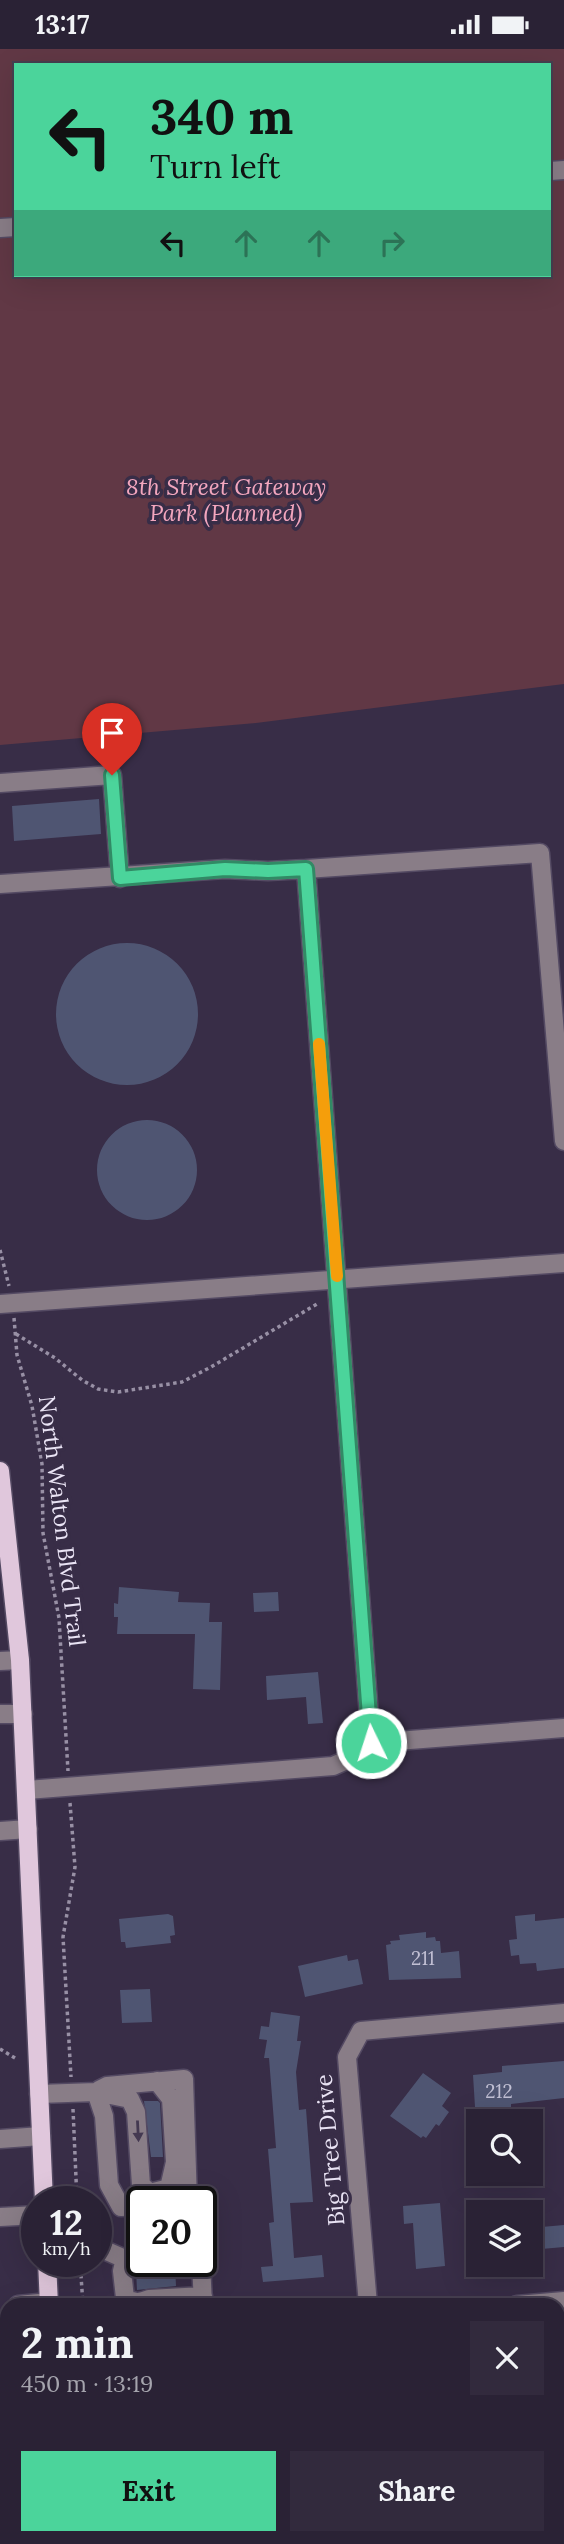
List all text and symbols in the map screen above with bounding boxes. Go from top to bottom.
text: 13:17 [35,8,89,41]
text: 340 m [150,85,293,147]
icon: left [35,91,126,182]
text: Turn left [150,146,280,187]
icon: left [154,224,192,262]
icon: ahead [227,224,265,262]
icon: ahead [300,224,338,262]
icon: right [373,224,411,262]
park label: 8th Street Gateway Park (Planned) [126,472,326,528]
pin [82,703,142,775]
icon: arrive [93,714,131,752]
street label: North Walton Blvd Trail [33,1394,92,1648]
position arrow [334,1706,408,1780]
house number: 211 [411,1946,435,1970]
street label: Big Tree Drive [308,2073,351,2227]
house number: 212 [485,2079,513,2103]
map controls [466,2109,543,2277]
button: search [466,2109,543,2186]
one-way arrow [132,2120,143,2142]
speed limit sign: 20 [126,2186,217,2277]
text: 12 [50,2200,83,2245]
button: layers [466,2200,543,2277]
text: km/h [42,2237,91,2260]
text: 2 min [21,2316,134,2370]
button: close [470,2321,544,2395]
text: 450 m · 13:19 [21,2369,153,2398]
button: Exit [21,2451,276,2531]
button: Share [290,2451,544,2531]

